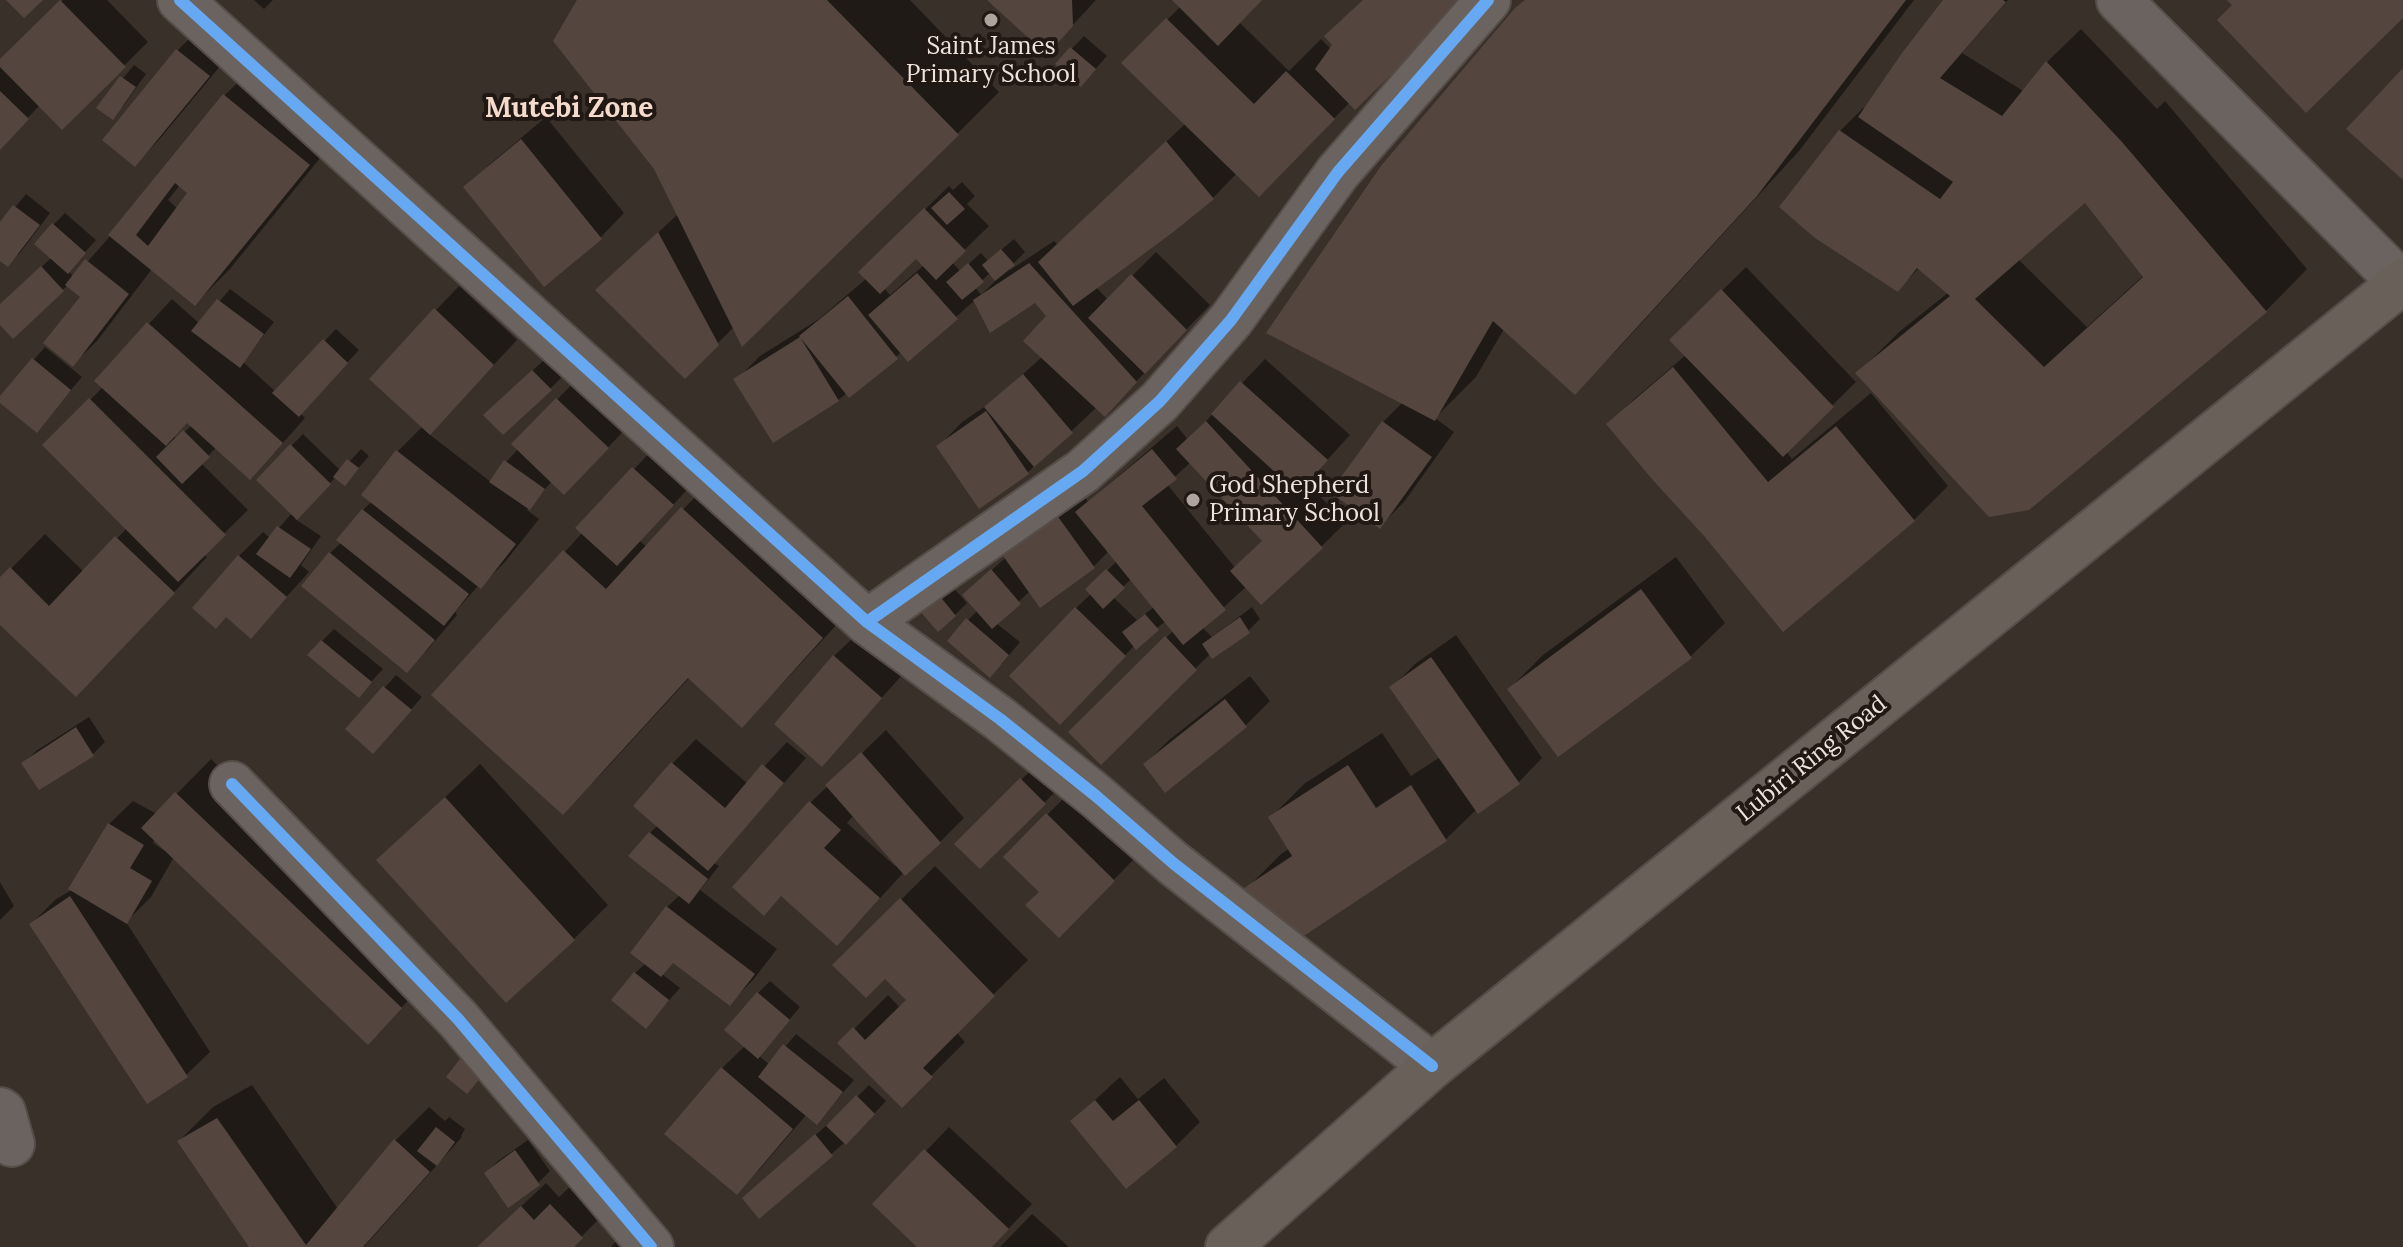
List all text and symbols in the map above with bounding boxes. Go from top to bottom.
marker: Saint James Primary School [982,11,1000,29]
place label: Saint James Primary School [906,33,1076,89]
district label: Mutebi Zone [485,92,653,126]
place label: God Shepherd Primary School [1209,472,1380,528]
marker: God Shepherd Primary School [1184,491,1202,509]
street label: Lubiri Ring Road [1731,690,1893,828]

